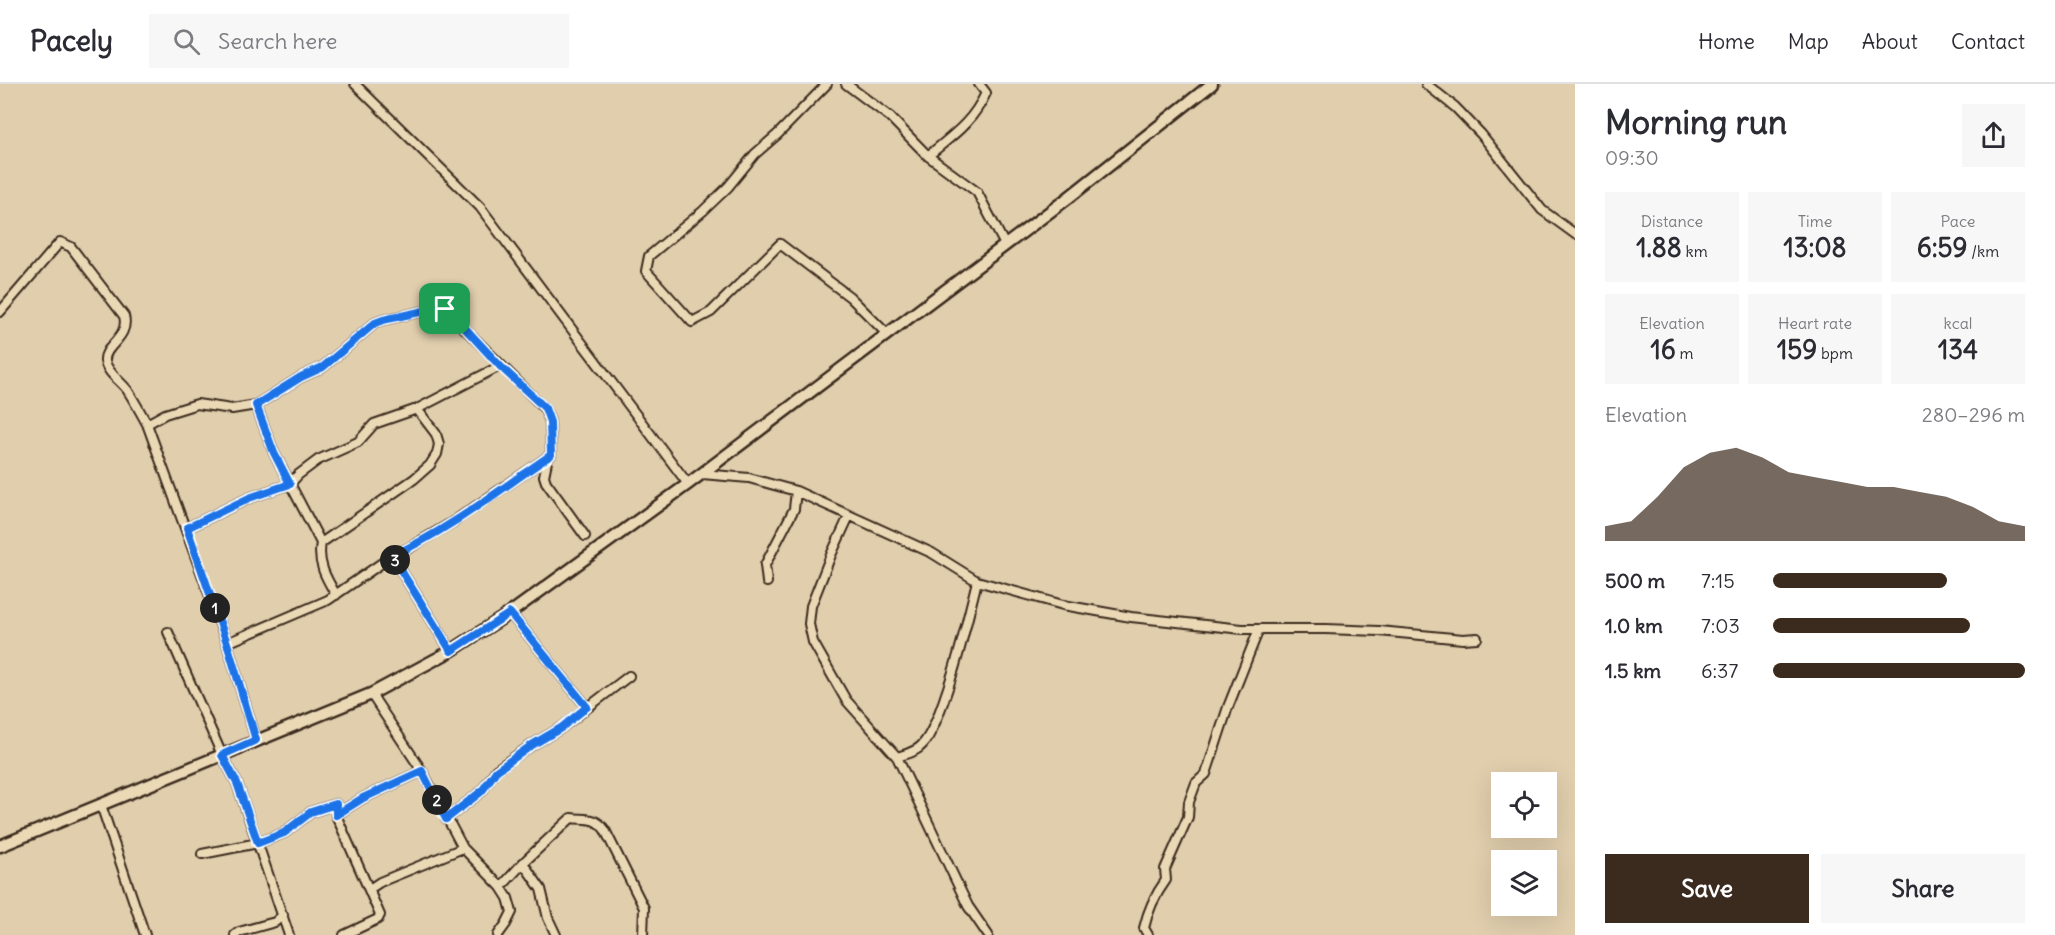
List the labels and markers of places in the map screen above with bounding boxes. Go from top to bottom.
pin [419,283,470,334]
pin: 3 [380,545,410,575]
pin: 1 [200,593,230,623]
pin: 2 [422,785,452,815]

